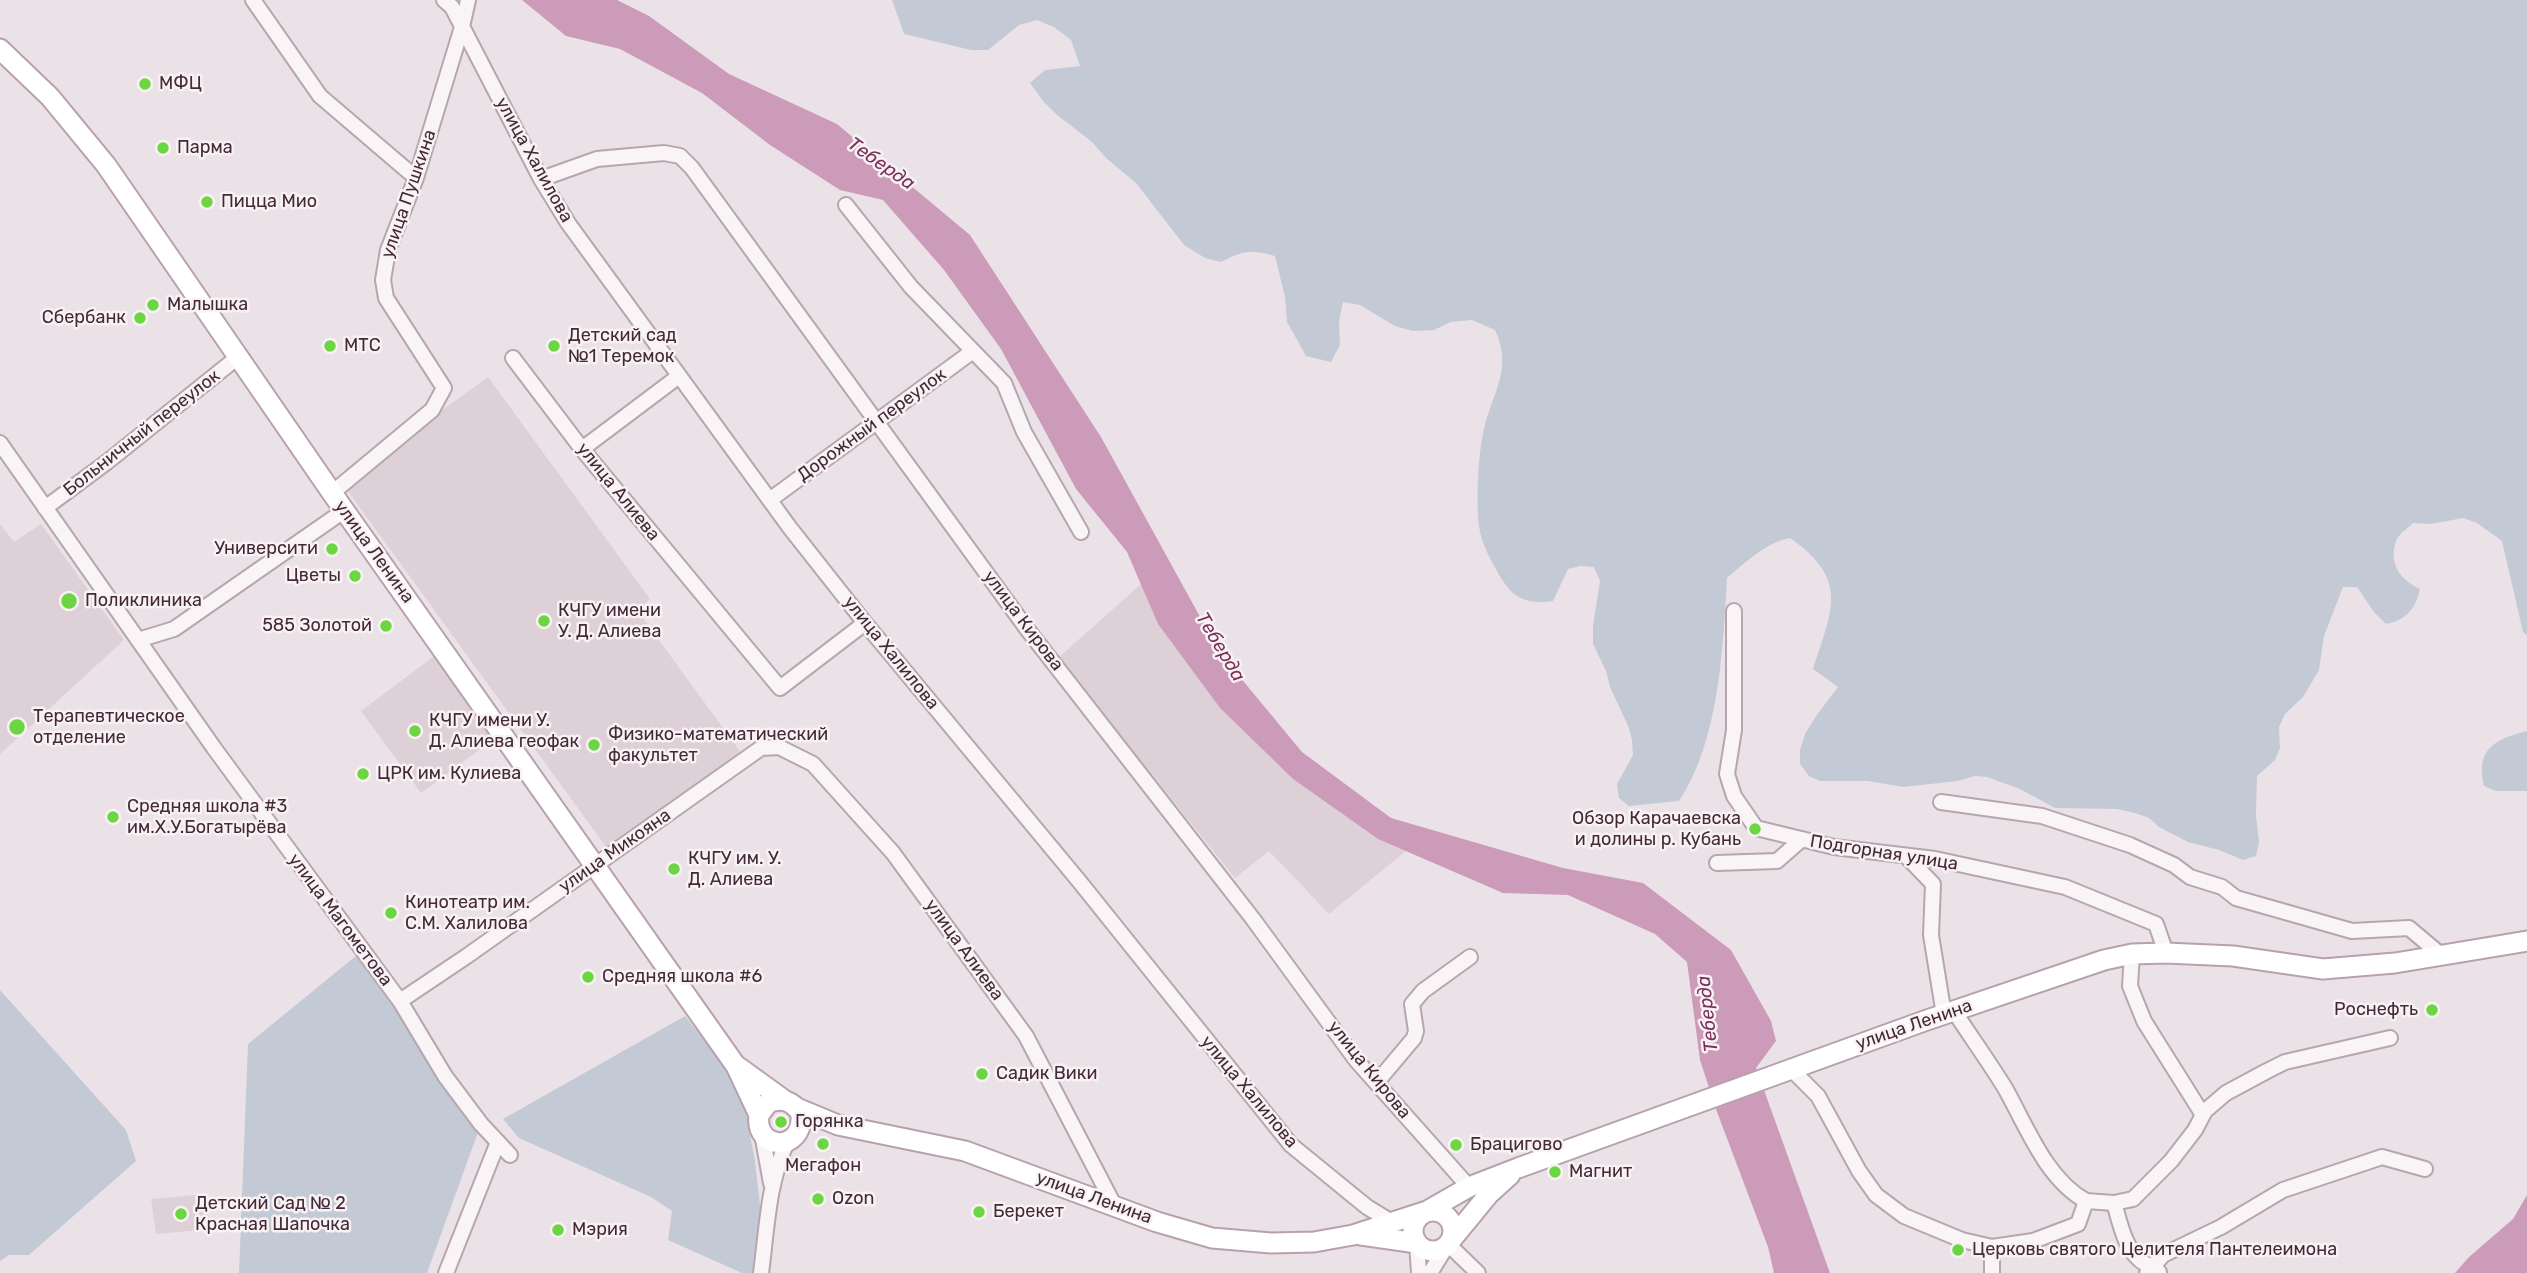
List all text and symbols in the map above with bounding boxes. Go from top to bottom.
place label: МФЦ [159,73,202,95]
marker: МФЦ [137,76,153,92]
street label: улица Халилова [491,94,577,226]
street label: улица Пушкина [377,127,441,261]
water label: Теберда [843,133,919,195]
place label: Парма [177,137,233,159]
marker: Парма [155,140,171,156]
place label: Пицца Мио [221,191,317,213]
marker: Пицца Мио [199,194,215,210]
place label: Малышка [167,294,248,316]
marker: Малышка [145,297,161,313]
place label: Сбербанк [42,307,126,329]
marker: Сбербанк [132,310,148,326]
place label: Детский сад №1 Теремок [568,325,677,368]
place label: МТС [344,335,381,357]
marker: МТС [322,338,338,354]
marker: Детский сад №1 Теремок [546,338,562,354]
street label: Дорожный переулок [793,364,951,486]
street label: Больничный переулок [59,365,225,501]
street label: улица Алиева [572,439,664,545]
street label: улица Ленина [329,496,419,608]
place label: Университи [214,538,318,560]
marker: Университи [324,541,340,557]
place label: Цветы [286,565,341,587]
street label: улица Кирова [978,567,1068,675]
marker: Цветы [347,568,363,584]
place label: Поликлиника [85,590,202,612]
marker: Поликлиника [59,591,79,611]
street label: улица Халилова [839,592,943,714]
place label: КЧГУ имени У. Д. Алиева [558,600,661,642]
water label: Теберда [1190,608,1250,686]
marker: КЧГУ имени У. Д. Алиева [536,613,552,629]
place label: 585 Золотой [262,615,372,637]
marker: 585 Золотой [378,618,394,634]
place label: Терапевтическое отделение [33,706,185,748]
place label: КЧГУ имени У. Д. Алиева геофак [429,710,579,752]
marker: Терапевтическое отделение [7,717,27,737]
marker: КЧГУ имени У. Д. Алиева геофак [407,723,423,739]
place label: Физико-математический факультет [608,724,828,766]
marker: Физико-математический факультет [586,737,602,753]
place label: ЦРК им. Кулиева [377,763,521,785]
marker: ЦРК им. Кулиева [355,766,371,782]
place label: Средняя школа #3 им.Х.У.Богатырёва [127,796,287,838]
street label: улица Микояна [555,804,675,898]
place label: Обзор Карачаевска и долины р. Кубань [1572,808,1741,850]
marker: Средняя школа #3 им.Х.У.Богатырёва [105,809,121,825]
marker: Обзор Карачаевска и долины р. Кубань [1747,821,1763,837]
street label: Подгорная улица [1808,831,1960,875]
place label: КЧГУ им. У. Д. Алиева [688,848,782,890]
street label: улица Магометова [283,850,397,990]
marker: КЧГУ им. У. Д. Алиева [666,861,682,877]
place label: Кинотеатр им. С.М. Халилова [405,892,530,934]
street label: улица Алиева [920,895,1008,1005]
marker: Кинотеатр им. С.М. Халилова [383,905,399,921]
place label: Средняя школа #6 [602,966,762,988]
marker: Средняя школа #6 [580,969,596,985]
water label: Теберда [1693,975,1723,1053]
street label: улица Ленина [1853,995,1975,1055]
place label: Роснефть [2334,999,2418,1021]
marker: Роснефть [2424,1002,2440,1018]
street label: улица Кирова [1323,1017,1415,1123]
street label: улица Халилова [1196,1032,1302,1152]
place label: Садик Вики [996,1063,1097,1085]
marker: Садик Вики [974,1066,990,1082]
place label: Горянка [795,1111,864,1133]
marker: Горянка [773,1114,789,1130]
place label: Брацигово [1470,1134,1563,1156]
marker: Мегафон [815,1136,831,1152]
marker: Брацигово [1448,1137,1464,1153]
place label: Мегафон [785,1155,861,1177]
place label: Магнит [1569,1161,1632,1183]
marker: Магнит [1547,1164,1563,1180]
street label: улица Ленина [1033,1167,1155,1229]
place label: Ozon [832,1188,874,1210]
marker: Ozon [810,1191,826,1207]
place label: Детский Сад № 2 Красная Шапочка [195,1193,350,1236]
place label: Берекет [993,1201,1064,1223]
marker: Берекет [971,1204,987,1220]
marker: Детский Сад № 2 Красная Шапочка [173,1206,189,1222]
place label: Мэрия [572,1219,628,1241]
marker: Мэрия [550,1222,566,1238]
place label: Церковь святого Целителя Пантелеимона [1972,1239,2337,1261]
marker: Церковь святого Целителя Пантелеимона [1950,1242,1966,1258]

